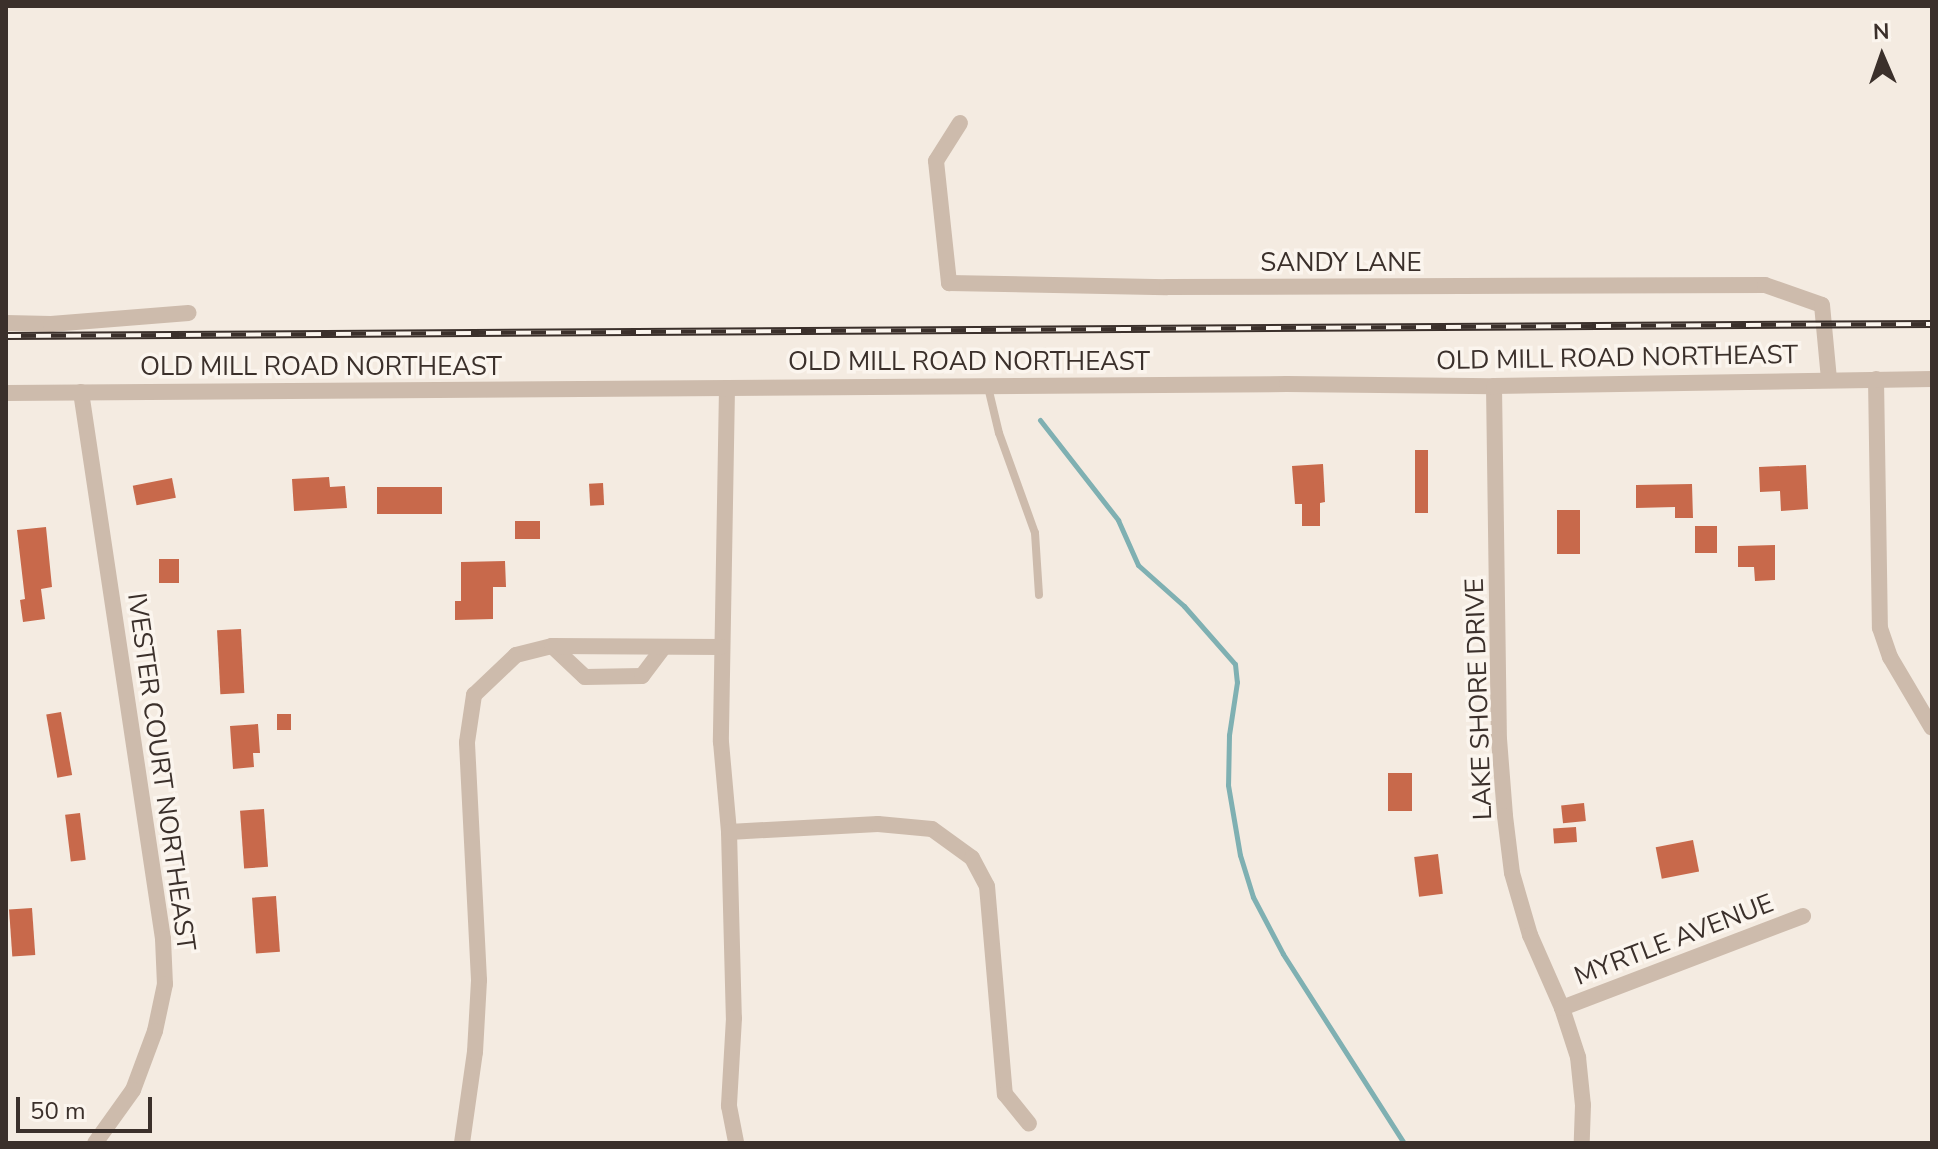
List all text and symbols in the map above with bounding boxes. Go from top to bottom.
north arrow [1842,16,1922,96]
text: N [1872,17,1890,47]
street label: SANDY LANE [1260,247,1422,279]
street label: OLD MILL ROAD NORTHEAST [1436,339,1798,377]
street label: OLD MILL ROAD NORTHEAST [788,346,1150,378]
street label: OLD MILL ROAD NORTHEAST [140,351,502,383]
street label: LAKE SHORE DRIVE [1459,578,1499,820]
street label: IVESTER COURT NORTHEAST [120,591,202,953]
street label: MYRTLE AVENUE [1570,888,1778,992]
scale bar [20,1081,156,1131]
text: 50 m [30,1095,86,1127]

